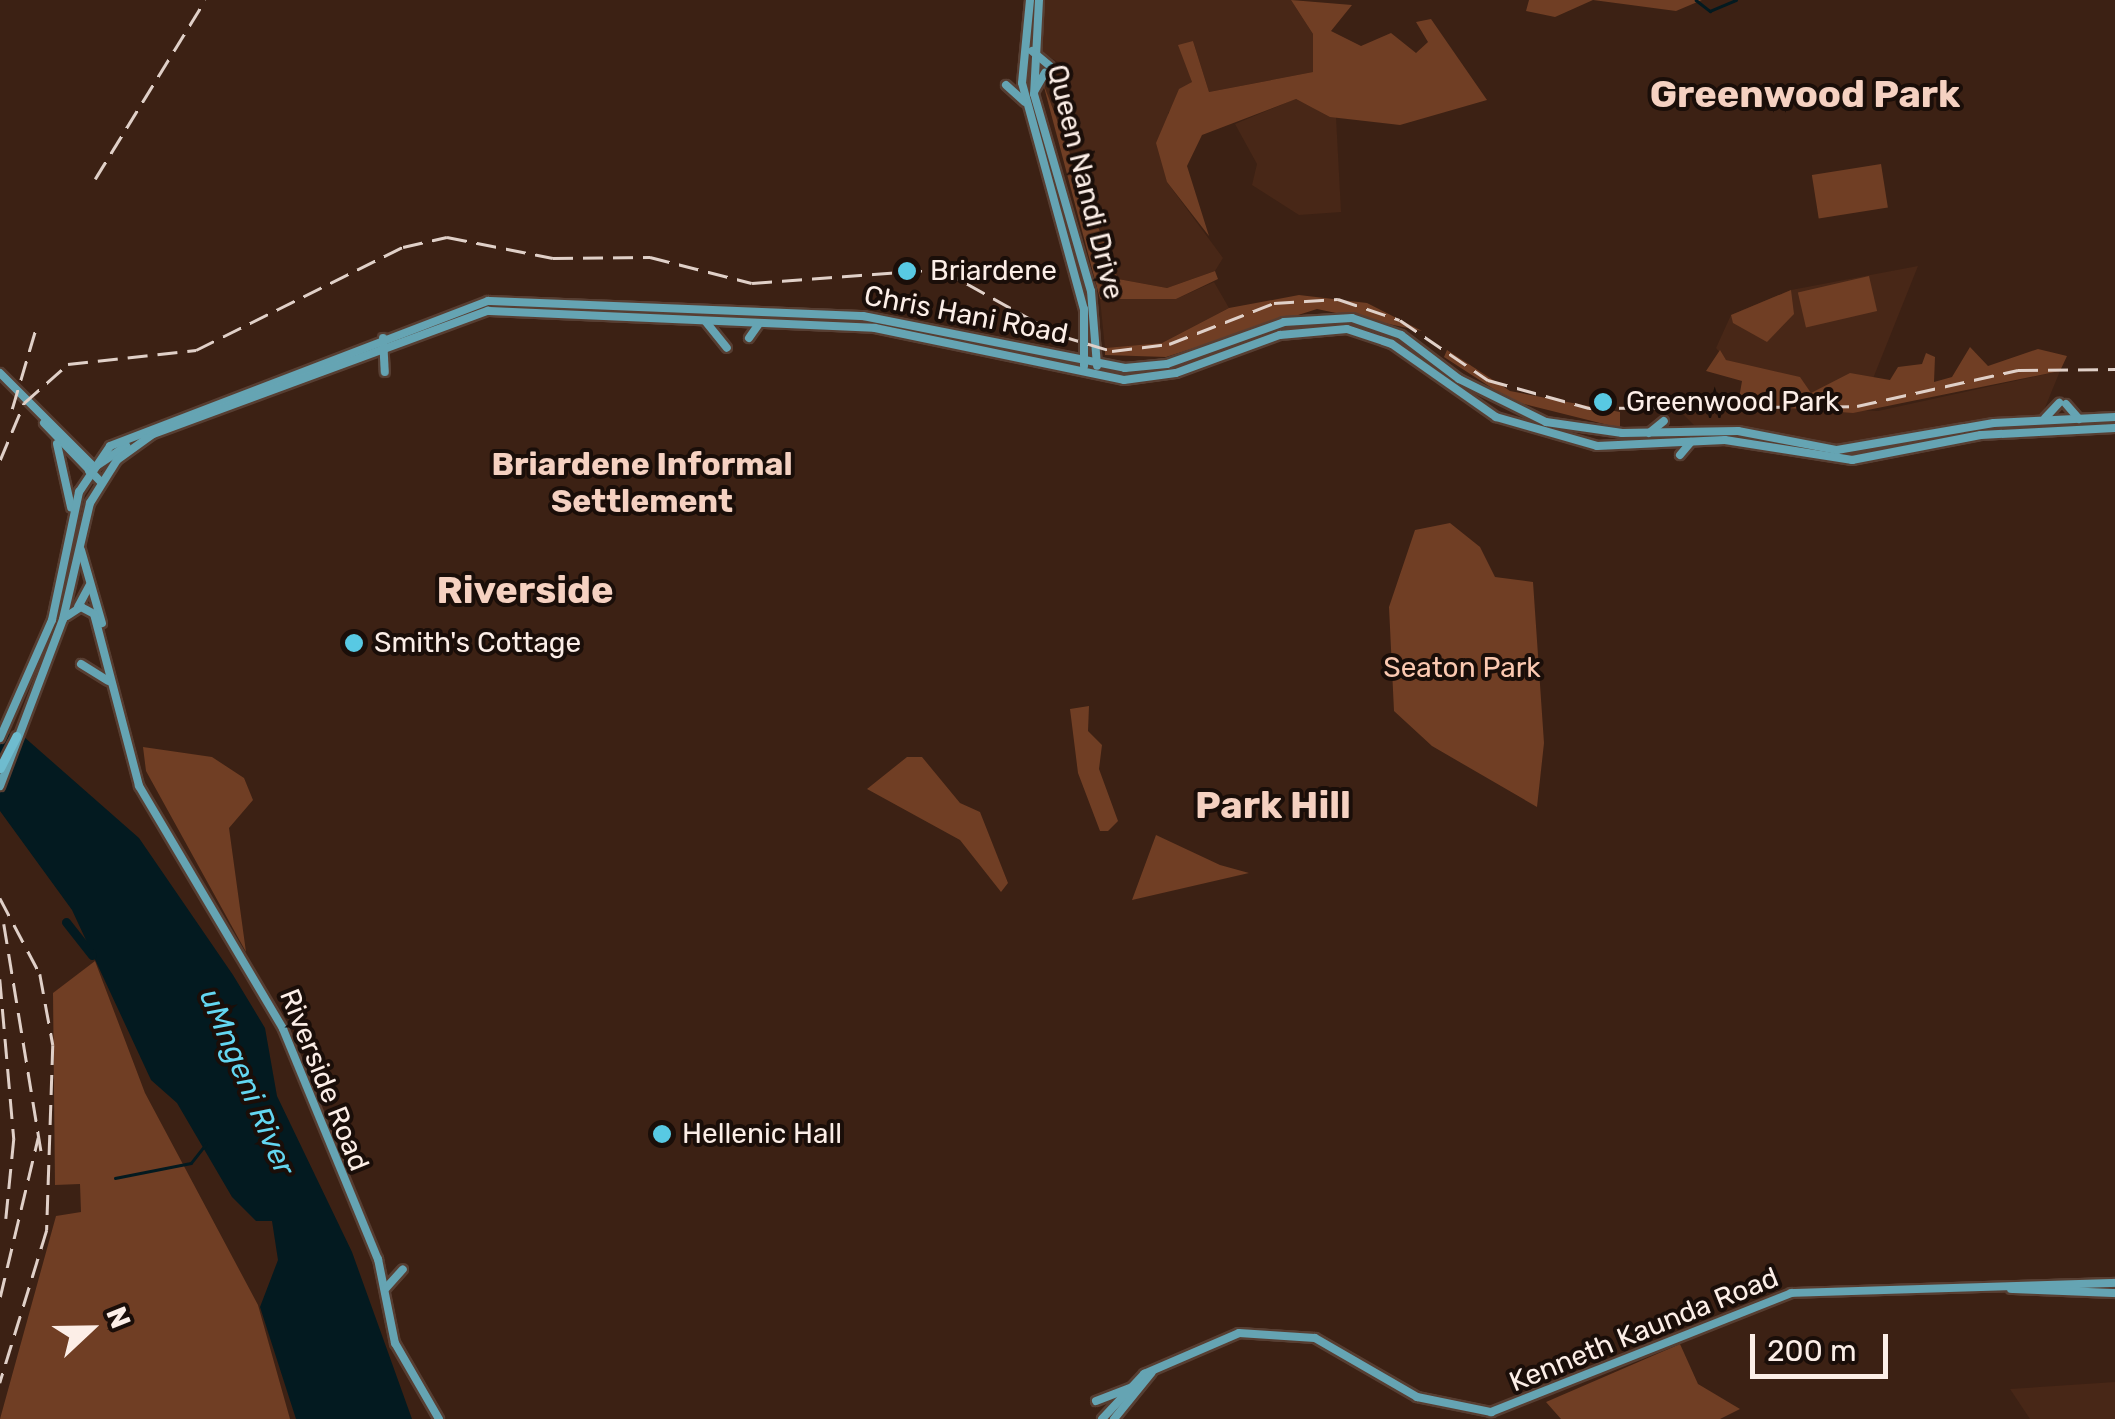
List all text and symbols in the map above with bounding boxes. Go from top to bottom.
street label: Queen Nandi Drive [1040,61,1130,303]
district label: Greenwood Park [1650,72,1960,118]
place label: Briardene [930,254,1057,288]
marker: Briardene [894,258,920,284]
street label: Chris Hani Road [861,279,1071,351]
place label: Greenwood Park [1626,385,1840,419]
marker: Greenwood Park [1590,389,1616,415]
district label: Briardene Informal Settlement [491,446,793,521]
district label: Riverside [436,568,614,614]
place label: Smith's Cottage [374,626,581,660]
marker: Smith's Cottage [343,632,365,654]
park label: Seaton Park [1383,651,1541,685]
district label: Park Hill [1195,783,1351,829]
water label: uMngeni River [192,983,302,1181]
street label: Riverside Road [272,984,376,1176]
place label: Hellenic Hall [682,1117,842,1151]
marker: Hellenic Hall [651,1123,673,1145]
street label: Kenneth Kaunda Road [1505,1261,1783,1399]
north arrow [40,1279,140,1379]
text: N [99,1302,137,1333]
scale bar [1755,1314,1892,1376]
text: 200 m [1767,1333,1857,1369]

